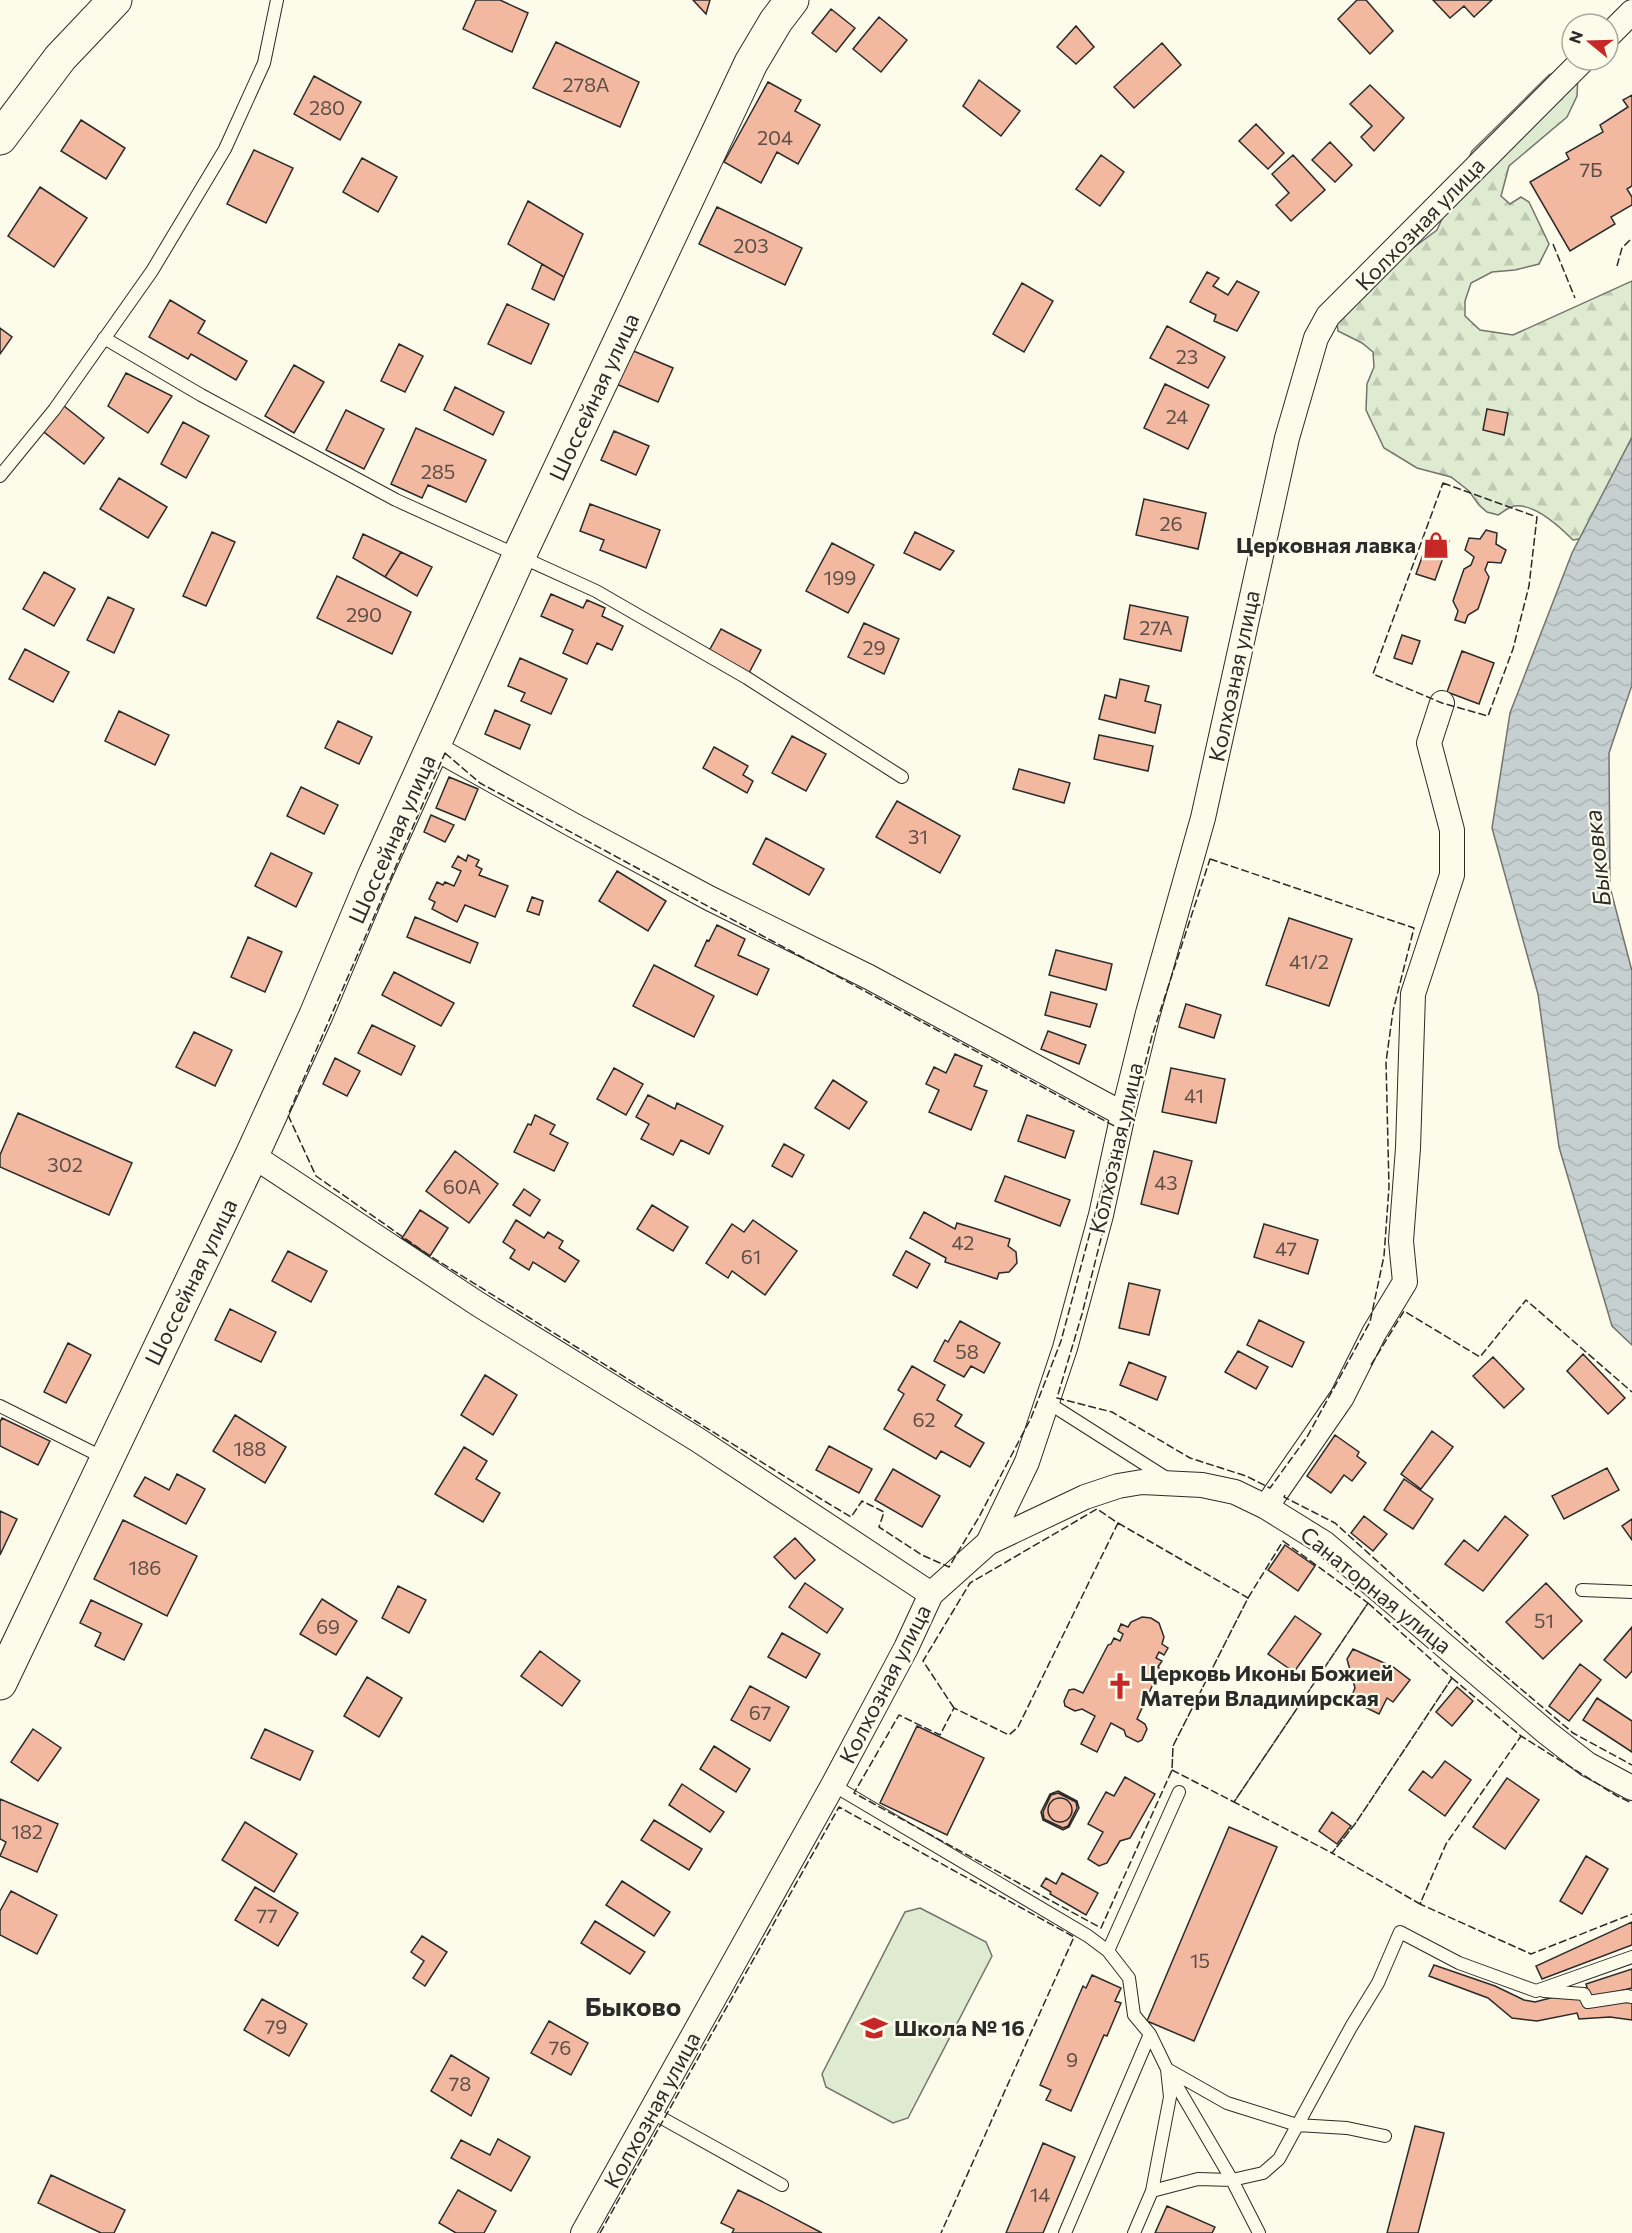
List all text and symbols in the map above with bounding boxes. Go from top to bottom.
north arrow [1560,12,1620,72]
text: N [1564,28,1586,46]
house number: 278А [562,72,610,96]
house number: 280 [309,95,345,119]
house number: 204 [757,125,793,149]
street label: Колхозная улица [1349,151,1490,296]
house number: 7Б [1579,157,1603,181]
house number: 203 [733,233,769,257]
street label: Шоссейная улица [543,309,644,485]
house number: 23 [1176,344,1198,368]
house number: 24 [1166,404,1188,428]
house number: 285 [421,459,455,483]
house number: 26 [1159,511,1183,535]
shop icon: Церковная лавка [1421,530,1451,560]
place label: Церковная лавка [1236,531,1416,558]
house number: 199 [824,565,856,589]
street label: Колхозная улица [1202,588,1265,764]
house number: 290 [346,602,382,626]
house number: 27А [1139,615,1173,639]
house number: 29 [862,635,886,659]
street label: Шоссейная улица [342,750,441,927]
water label: Быковка [1577,808,1616,908]
house number: 31 [908,824,928,848]
house number: 41/2 [1289,949,1329,973]
street label: Колхозная улица [1083,1060,1148,1236]
house number: 41 [1184,1083,1204,1107]
house number: 302 [47,1152,83,1176]
house number: 43 [1154,1170,1178,1194]
house number: 60А [443,1174,481,1198]
street label: Шоссейная улица [139,1194,243,1369]
house number: 42 [952,1230,974,1254]
house number: 47 [1275,1236,1297,1260]
house number: 61 [741,1244,761,1268]
house number: 58 [955,1339,979,1363]
house number: 62 [912,1407,936,1431]
house number: 188 [234,1436,266,1460]
street label: Санаторная улица [1295,1520,1457,1659]
house number: 186 [129,1555,161,1579]
street label: Колхозная улица [833,1600,936,1768]
house number: 51 [1534,1608,1554,1632]
house number: 69 [316,1614,340,1638]
place label: Церковь Иконы Божией Матери Владимирская [1140,1659,1393,1711]
church icon: Церковь Иконы Божией Матери Владимирская [1105,1671,1135,1701]
house number: 67 [749,1700,771,1724]
house number: 182 [11,1819,43,1843]
house number: 77 [256,1903,278,1927]
house number: 15 [1190,1948,1210,1972]
district label: Быково [585,1990,681,2021]
school or university icon: Школа № 16 [859,2013,889,2043]
house number: 79 [265,2014,287,2038]
place label: Школа № 16 [894,2014,1025,2041]
street label: Колхозная улица [597,2027,706,2193]
house number: 76 [549,2035,571,2059]
house number: 9 [1066,2047,1078,2071]
house number: 78 [449,2071,471,2095]
house number: 14 [1030,2182,1050,2206]

